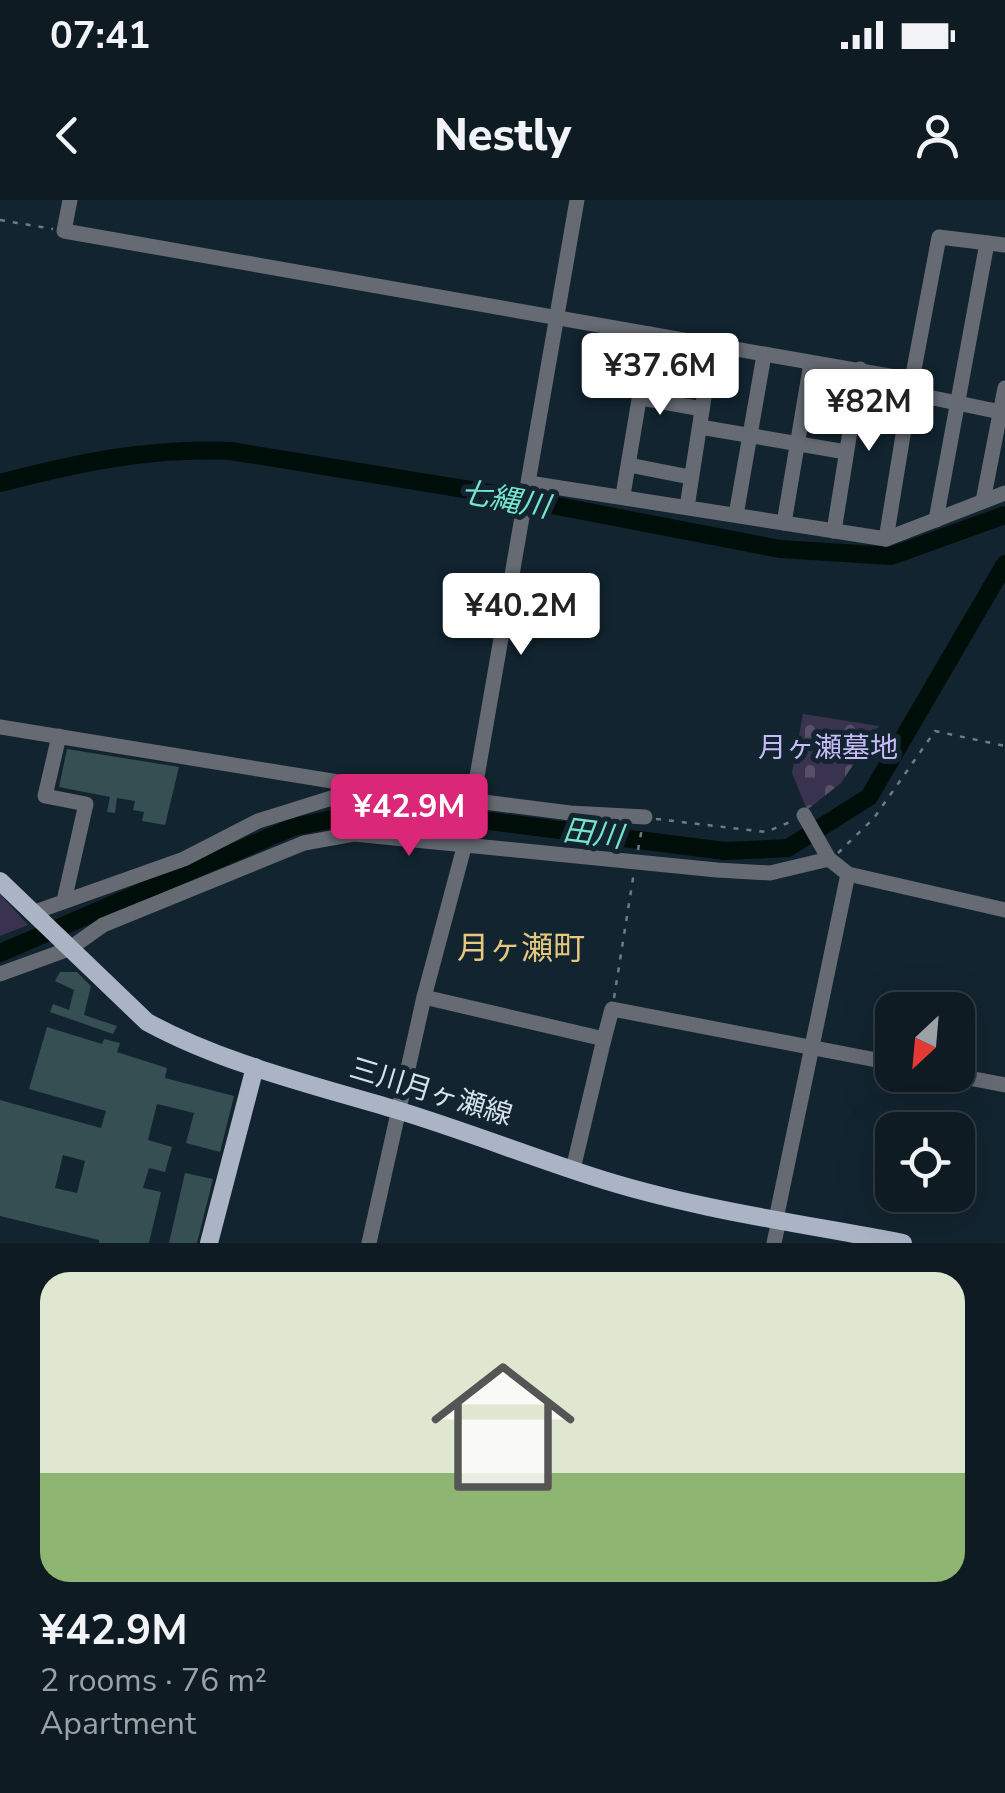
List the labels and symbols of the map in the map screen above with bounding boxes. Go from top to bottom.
pin: ¥37.6M [579,333,741,418]
pin: ¥82M [810,369,928,454]
water label: 七縄川 [457,472,556,529]
pin: ¥40.2M [440,573,602,658]
park label: 月ヶ瀬墓地 [758,729,898,767]
pin: ¥42.9M [328,774,490,859]
water label: 田川 [561,810,628,858]
district label: 月ヶ瀬町 [457,927,585,970]
north arrow [875,992,975,1092]
street label: 三川月ヶ瀬線 [345,1049,517,1135]

